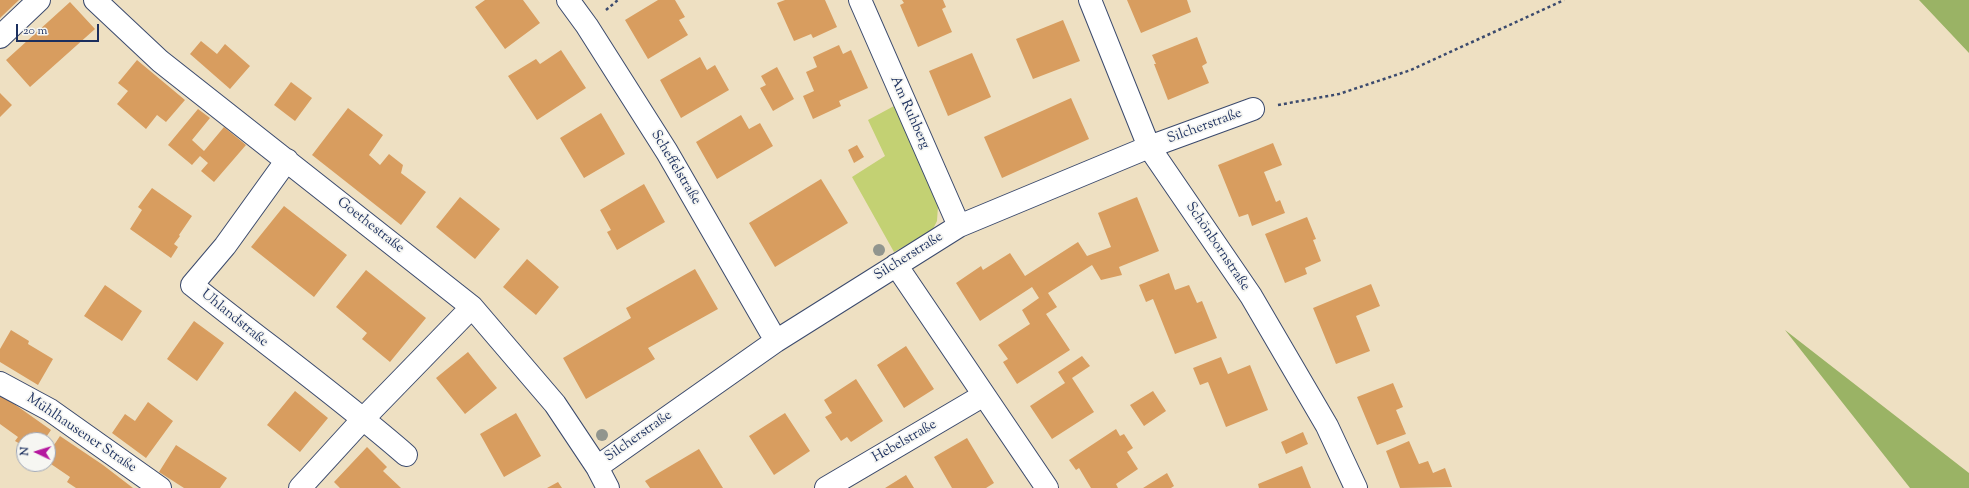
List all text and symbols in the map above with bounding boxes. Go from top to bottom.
scale bar [18,16,101,42]
text: 20 m [23,22,47,40]
street label: Am Ruhberg [885,74,933,152]
street label: Silcherstraße [1165,106,1245,148]
street label: Scheffelstraße [646,128,704,208]
street label: Goethestraße [333,194,407,258]
street label: Schönbornstraße [1181,200,1253,294]
street label: Silcherstraße [871,229,947,285]
street label: Uhlandstraße [197,287,271,351]
street label: Mühlhausener Straße [23,391,139,477]
street label: Silcherstraße [602,408,676,466]
street label: Hebelstraße [870,417,940,467]
north arrow [16,432,56,472]
text: N [17,446,33,456]

